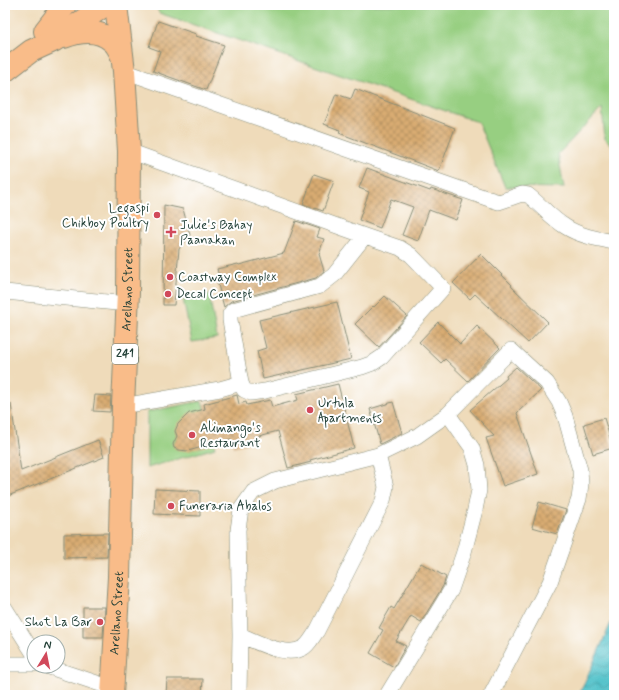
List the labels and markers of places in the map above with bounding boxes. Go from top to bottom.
place label: Legaspi Chikboy Poultry [62,200,149,232]
marker: Legaspi Chikboy Poultry [152,210,162,220]
place label: Julie's Bahay Paanakan [180,217,252,249]
marker: Julie's Bahay Paanakan [165,226,177,238]
place label: Coastway Complex [178,269,277,286]
marker: Coastway Complex [165,272,175,282]
place label: Decal Concept [176,286,252,303]
marker: Decal Concept [163,289,173,299]
place label: Urtula Apartments [318,395,382,428]
marker: Urtula Apartments [305,405,315,415]
place label: Alimango's Restaurant [200,420,261,452]
marker: Alimango's Restaurant [187,430,197,440]
place label: Funeraria Abalos [179,498,272,515]
marker: Funeraria Abalos [166,501,176,511]
place label: Shot La Bar [25,614,93,631]
marker: Shot La Bar [95,617,105,627]

